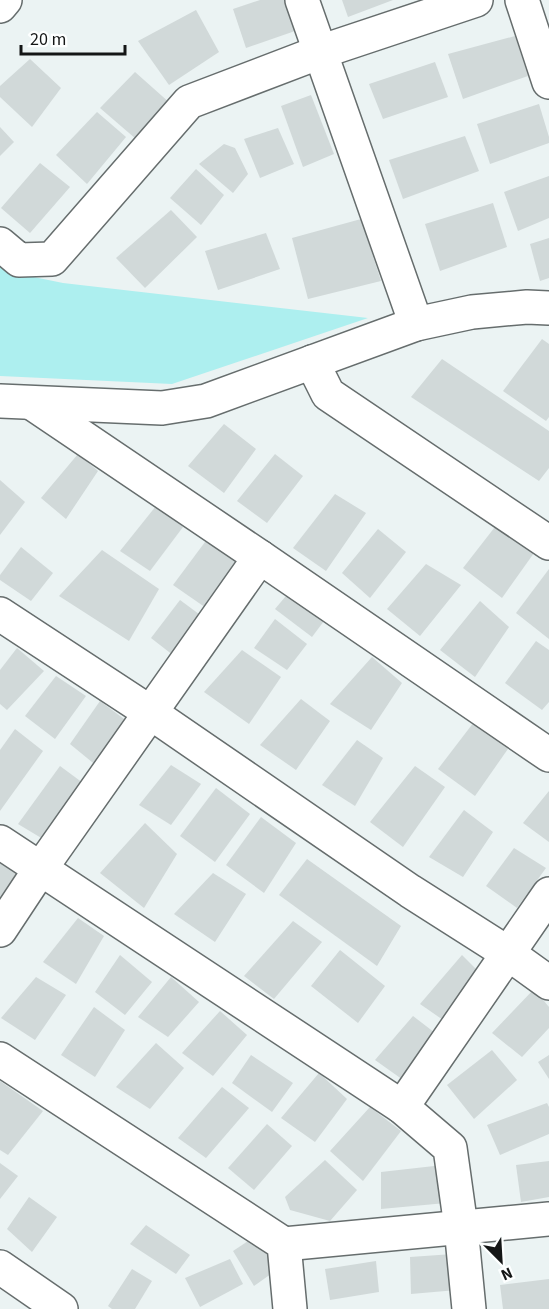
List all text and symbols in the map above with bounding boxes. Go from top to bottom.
scale bar [21,18,124,56]
text: 20 m [30,27,66,52]
north arrow [471,1231,531,1291]
text: N [497,1262,516,1286]

